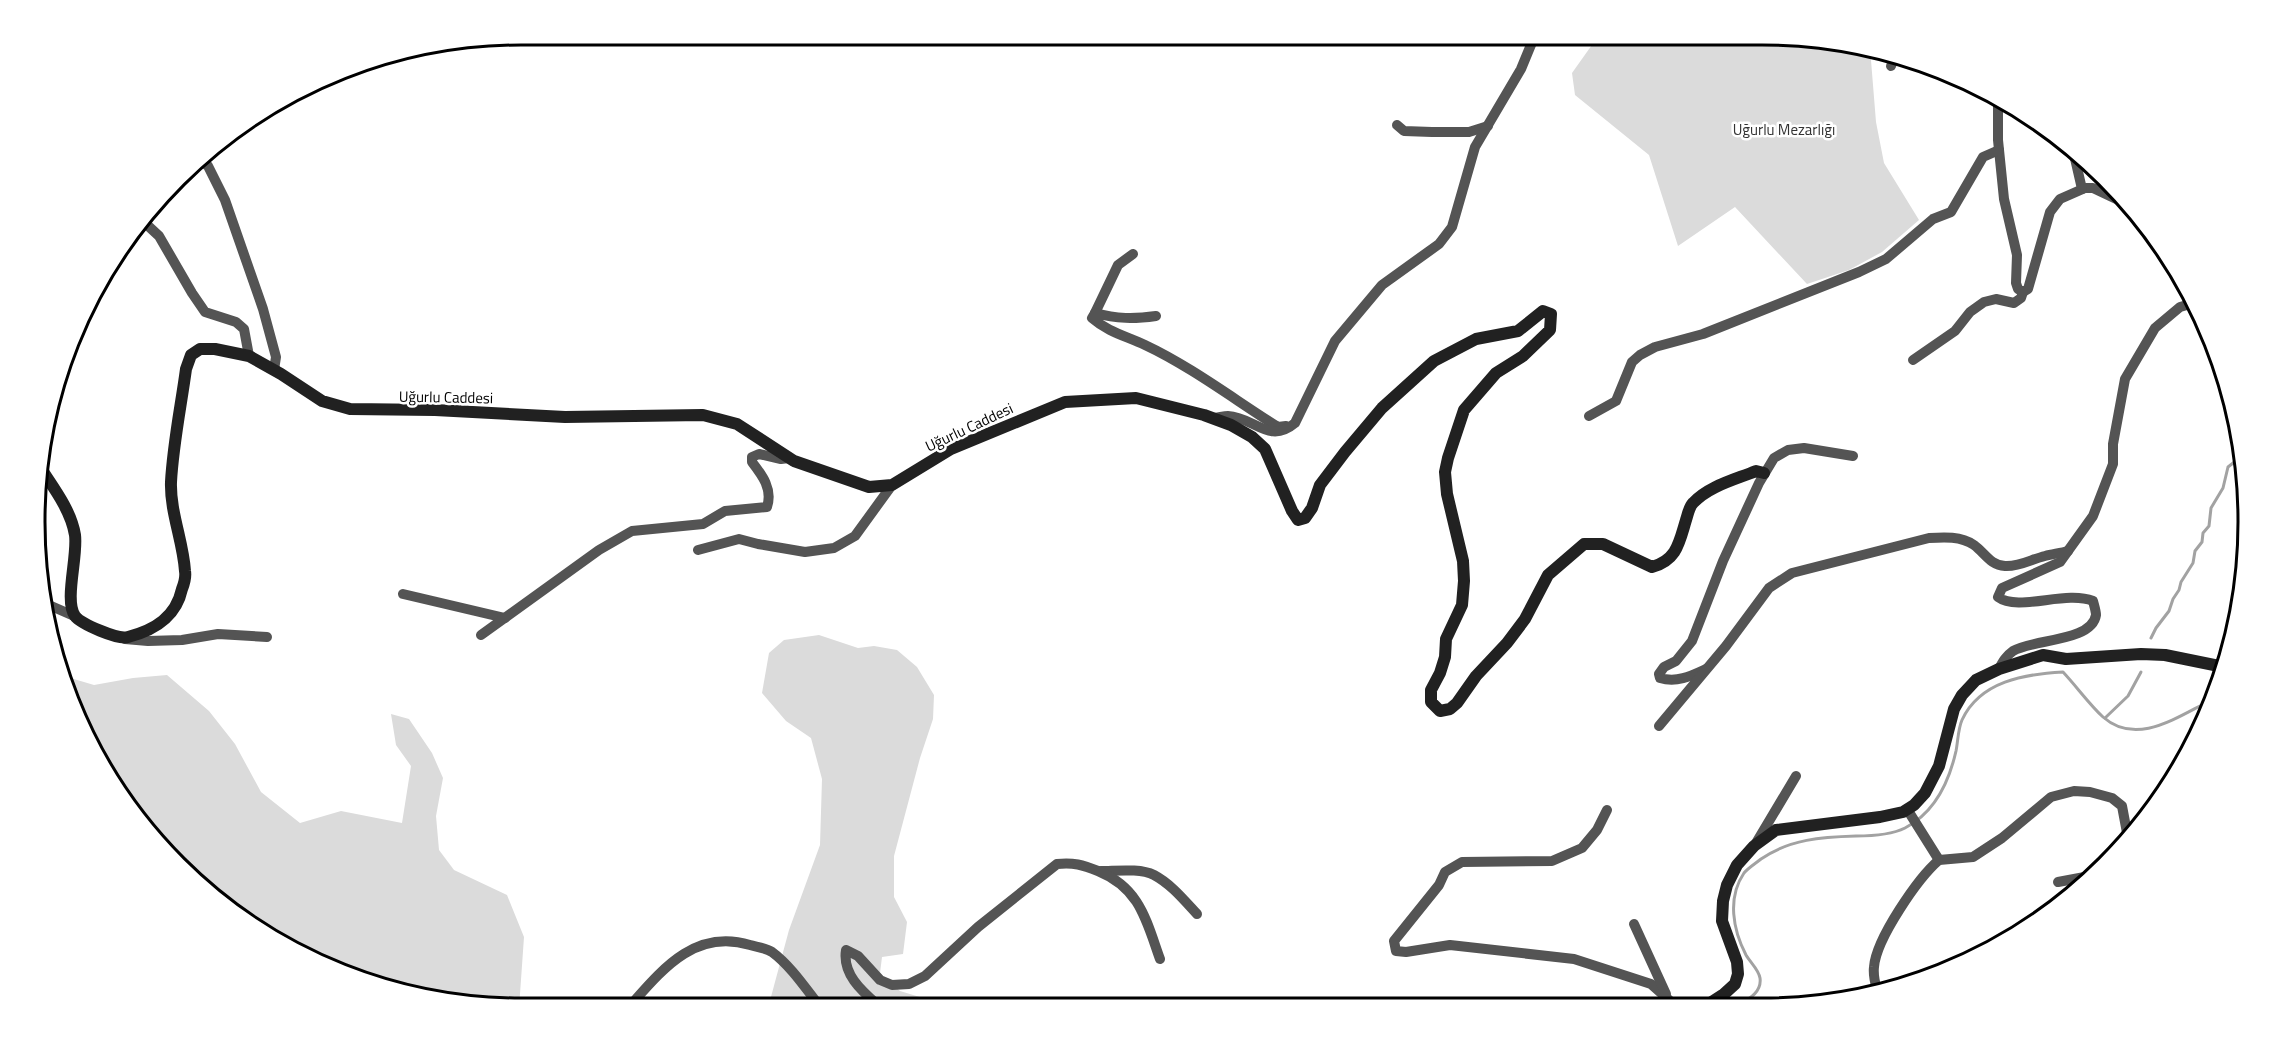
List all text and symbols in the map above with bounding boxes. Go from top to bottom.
park label: Uğurlu Mezarlığı [1733,118,1835,141]
street label: Uğurlu Caddesi [399,385,493,409]
street label: Uğurlu Caddesi [921,397,1017,457]

